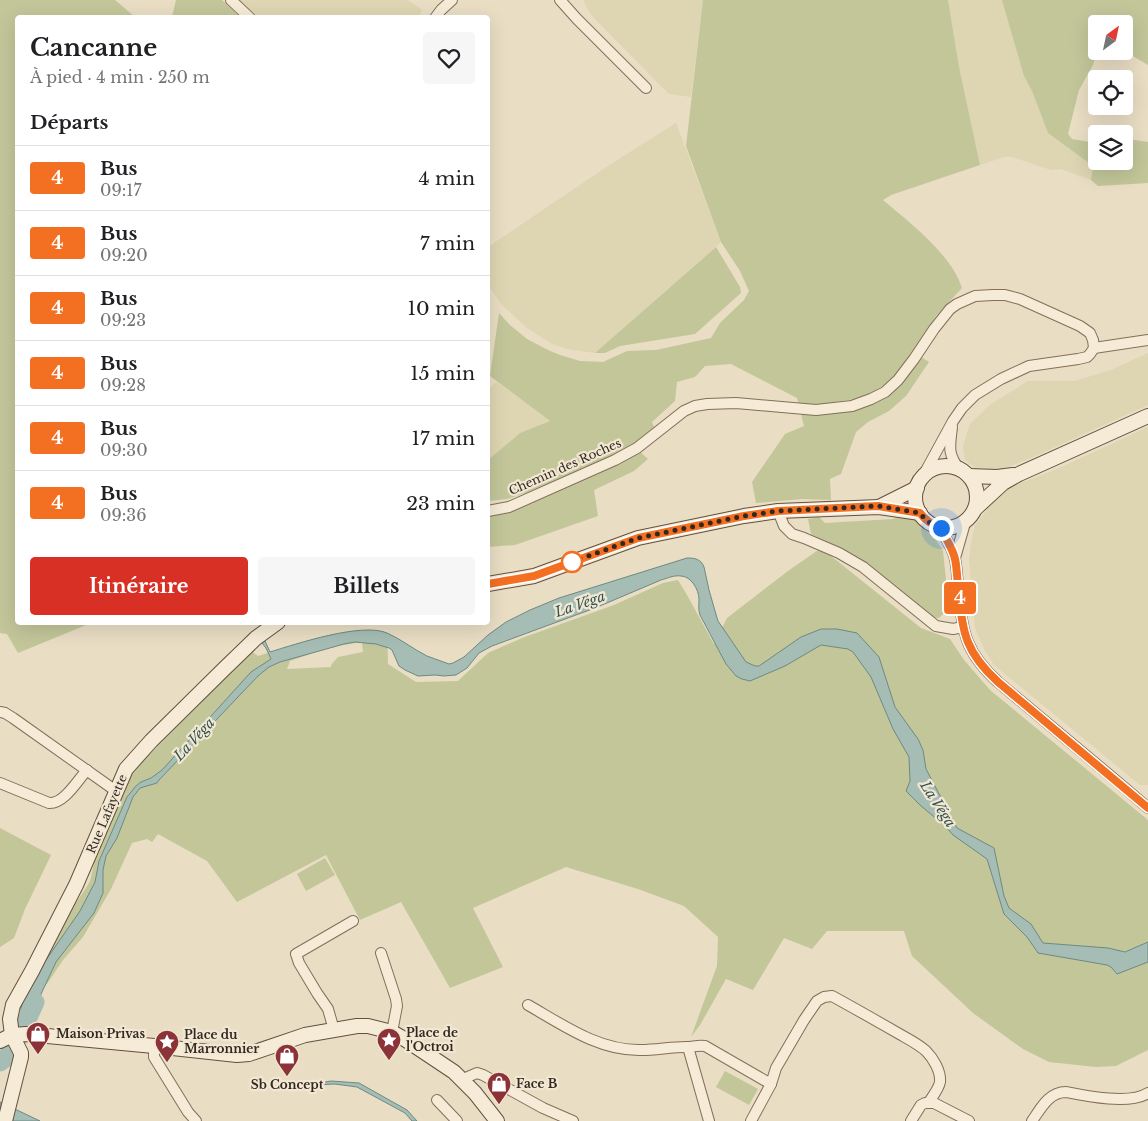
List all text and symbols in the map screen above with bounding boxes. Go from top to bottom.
north arrow [1088,15,1132,60]
map controls [1088,15,1133,170]
button: heart [423,32,475,84]
text: Cancanne [30,33,157,62]
text: À pied · 4 min · 250 m [30,67,210,87]
button: locate [1088,70,1133,115]
text: Départs [30,111,108,134]
button: layers [1088,125,1133,170]
text: Bus [100,157,137,180]
text: 4 [52,167,63,189]
text: 4 min [418,167,475,190]
text: 09:17 [100,180,141,200]
text: Bus [100,222,137,245]
text: 4 [52,232,63,254]
text: 7 min [420,232,475,255]
text: 09:20 [100,245,148,265]
text: Bus [100,287,137,310]
text: 4 [52,297,63,319]
text: 10 min [408,297,475,320]
text: 09:23 [100,310,146,330]
text: Bus [100,352,137,375]
text: 4 [52,362,63,384]
text: 15 min [410,362,475,385]
text: 09:28 [100,375,146,395]
text: Bus [100,417,137,440]
text: 4 [52,427,63,449]
text: 17 min [412,427,475,450]
street label: Chemin des Roches [506,435,623,498]
text: 09:30 [100,440,148,460]
text: Bus [100,482,137,505]
text: 4 [52,492,63,514]
text: 23 min [406,492,475,515]
text: 09:36 [100,505,146,525]
your location [929,516,954,541]
unlabelled marker [561,551,583,573]
button: Itinéraire [30,557,248,615]
button: Billets [258,557,475,615]
line badge: 4 [944,582,976,614]
water label: La Véga [552,587,607,621]
text: 4 [954,587,966,609]
water label: La Véga [169,714,218,765]
street label: Rue Lafayette [83,772,130,856]
water label: La Véga [916,776,960,831]
shop icon: Maison Privas [25,1021,51,1055]
place label: Place de l'Octroi [406,1025,458,1054]
place label: Maison Privas [56,1026,145,1041]
place label: Place du Marronnier [184,1027,259,1056]
place icon: Place de l'Octroi [376,1027,402,1061]
place icon: Place du Marronnier [154,1029,180,1063]
shop icon: Sb Concept [274,1043,300,1077]
shop icon: Face B [486,1071,512,1105]
place label: Face B [516,1076,558,1091]
place label: Sb Concept [251,1077,324,1092]

